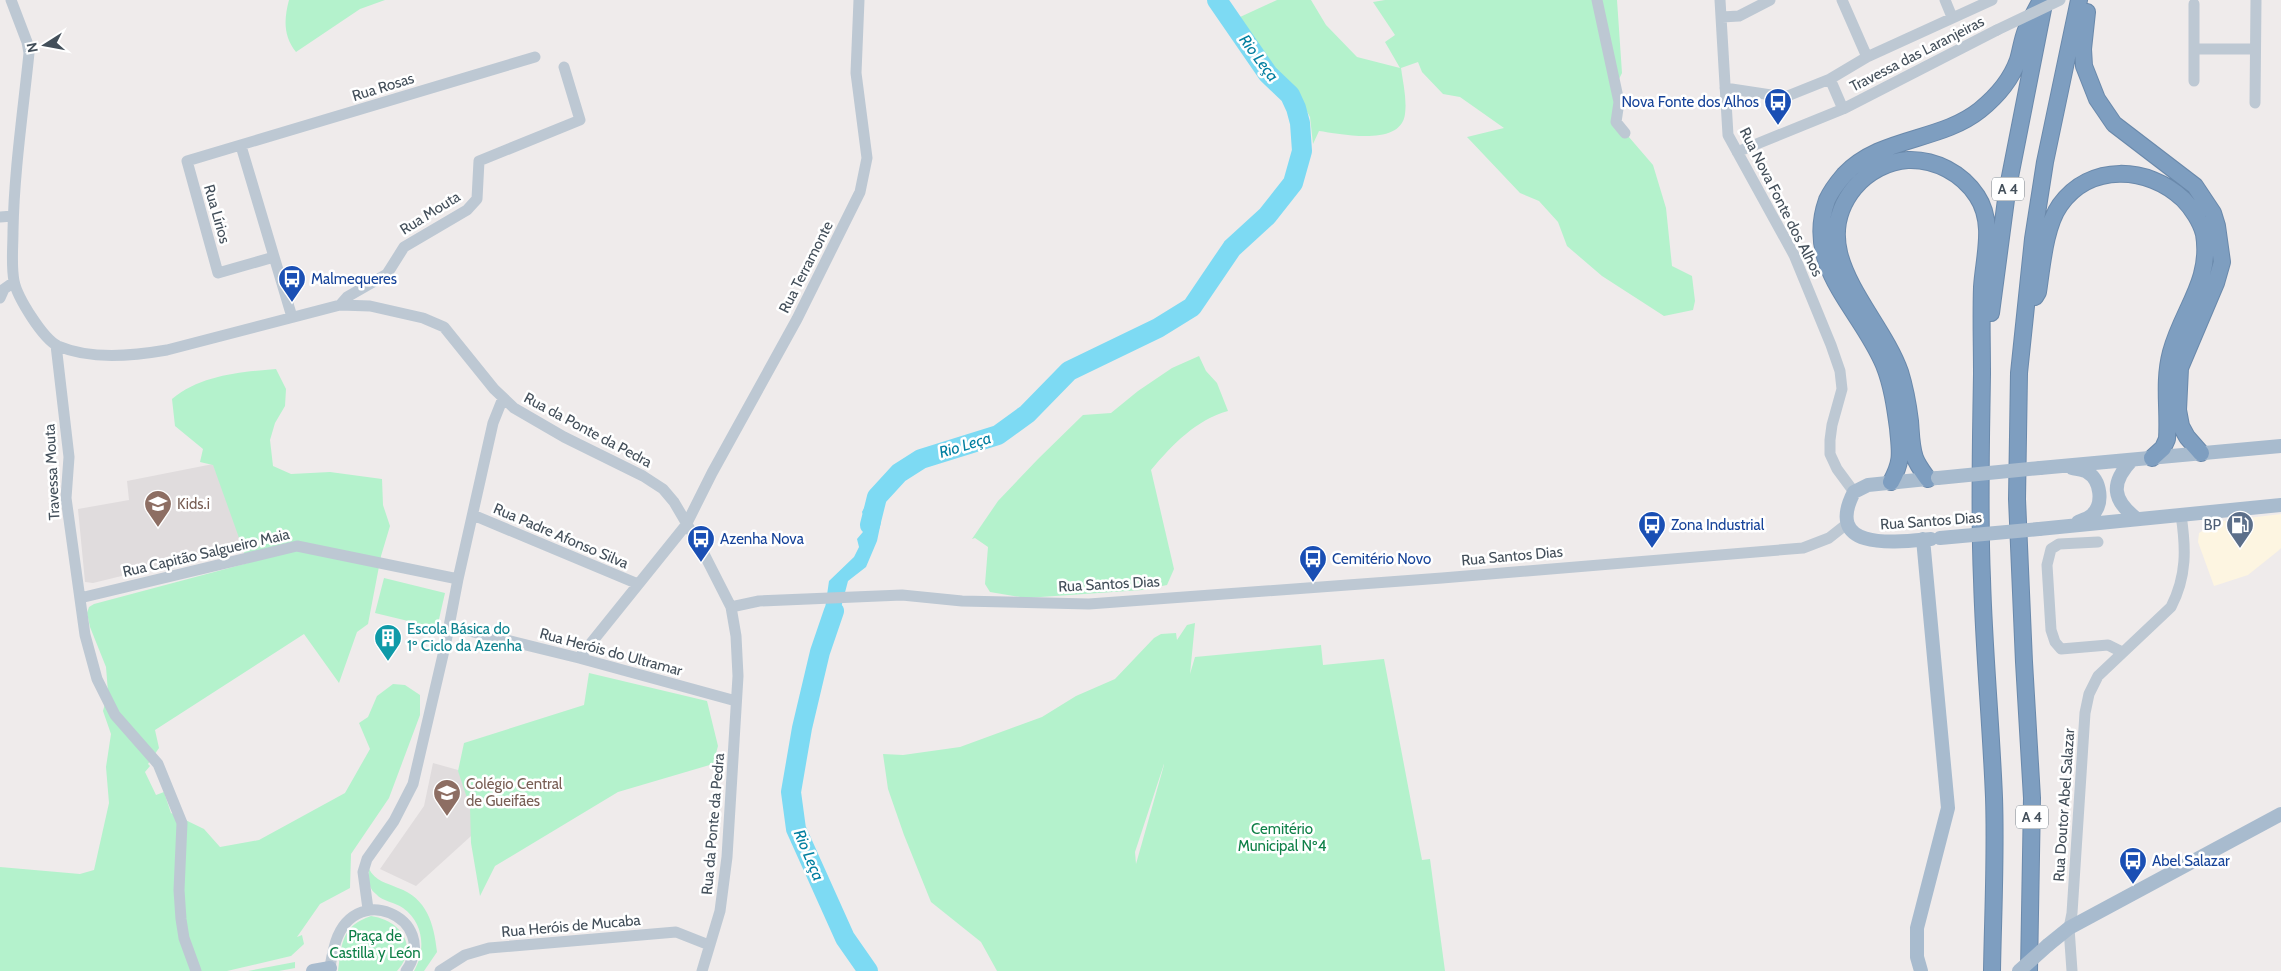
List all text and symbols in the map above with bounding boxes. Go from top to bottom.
street label: Travessa das Laranjeiras [1847,12,1987,96]
north arrow [20,20,70,70]
water label: Rio Leça [1235,31,1283,85]
text: N [22,41,42,54]
street label: Rua Rosas [350,69,416,105]
bus stop icon: Nova Fonte dos Alhos [1763,87,1793,126]
place label: Nova Fonte dos Alhos [1621,93,1759,111]
street label: Rua Nova Fonte dos Alhos [1736,124,1826,280]
road number: A 4 [1992,178,2024,200]
street label: Rua Lírios [200,183,234,245]
street label: Rua Mouta [397,187,464,239]
street label: Rua Terramonte [775,218,837,316]
bus stop icon: Malmequeres [277,264,307,303]
place label: Malmequeres [311,270,397,288]
street label: Rua da Ponte da Pedra [521,389,656,472]
street label: Travessa Mouta [40,423,64,521]
water label: Rio Leça [937,428,993,462]
school or university icon: Kids.i [143,489,173,528]
place label: Kids.i [177,495,210,513]
street label: Rua Padre Afonso Silva [491,499,632,573]
street label: Rua Santos Dias [1880,508,1982,534]
bus stop icon: Zona Industrial [1637,510,1667,549]
fuel station icon: BP [2225,510,2255,549]
place label: Zona Industrial [1671,516,1765,534]
place label: BP [2203,516,2221,534]
bus stop icon: Azenha Nova [686,524,716,563]
street label: Rua Capitão Salgueiro Maia [121,525,292,581]
place label: Azenha Nova [720,530,805,548]
street label: Rua Santos Dias [1461,543,1563,569]
bus stop icon: Cemitério Novo [1298,544,1328,583]
place label: Cemitério Novo [1332,550,1431,568]
street label: Rua Santos Dias [1058,572,1160,596]
place label: Escola Básica do 1º Ciclo da Azenha [407,620,523,655]
building icon: Escola Básica do 1º Ciclo da Azenha [373,623,403,662]
street label: Rua Heróis do Ultramar [538,624,685,680]
street label: Rua Doutor Abel Salazar [2050,728,2078,882]
street label: Rua da Ponte da Pedra [698,752,728,896]
place label: Colégio Central de Gueifães [466,775,563,810]
school or university icon: Colégio Central de Gueifães [432,778,462,817]
road number: A 4 [2016,806,2048,829]
park label: Cemitério Municipal Nº4 [1238,820,1327,855]
water label: Rio Leça [790,827,828,883]
bus stop icon: Abel Salazar [2118,846,2148,885]
place label: Abel Salazar [2152,852,2230,870]
street label: Rua Heróis de Mucaba [501,911,642,941]
park label: Praça de Castilla y León [329,927,421,962]

